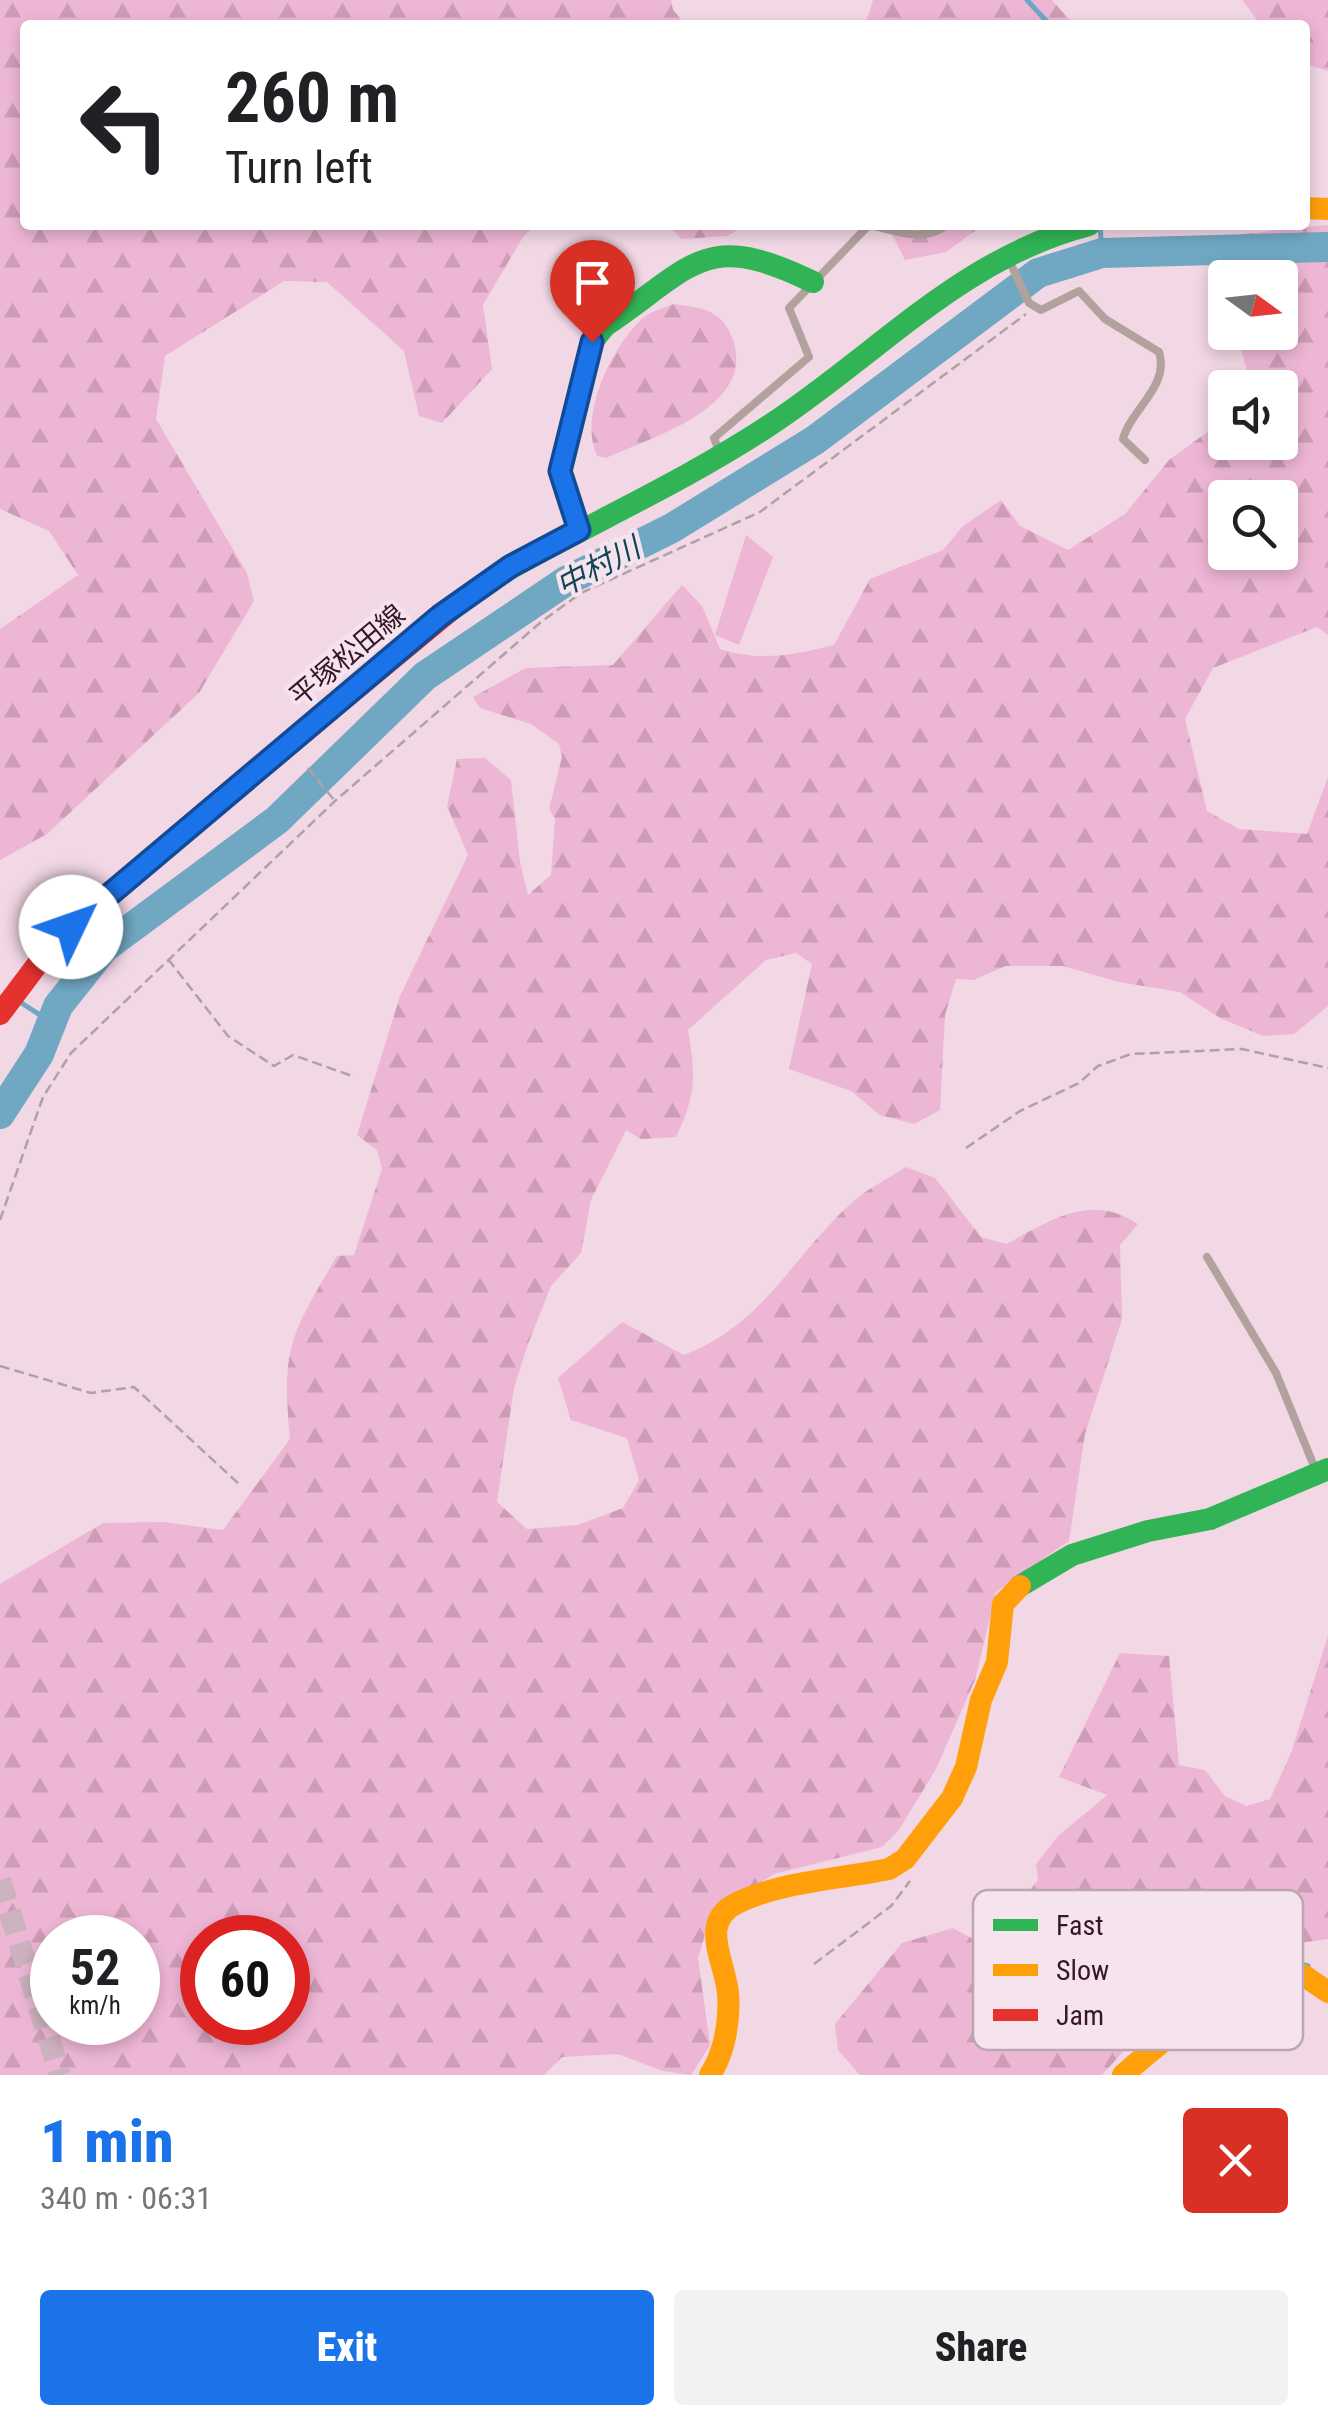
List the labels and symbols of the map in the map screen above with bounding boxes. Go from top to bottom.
pin [550,240,635,343]
north arrow [1208,260,1298,350]
water label: 中村川 [550,529,648,603]
street label: 平塚松田線 [283,598,412,713]
position arrow [19,875,123,979]
legend [973,1890,1303,2050]
text: Fast [1056,1909,1103,1942]
speed limit sign: 60 [180,1915,310,2045]
text: Slow [1056,1954,1109,1987]
text: Jam [1056,1999,1104,2032]

